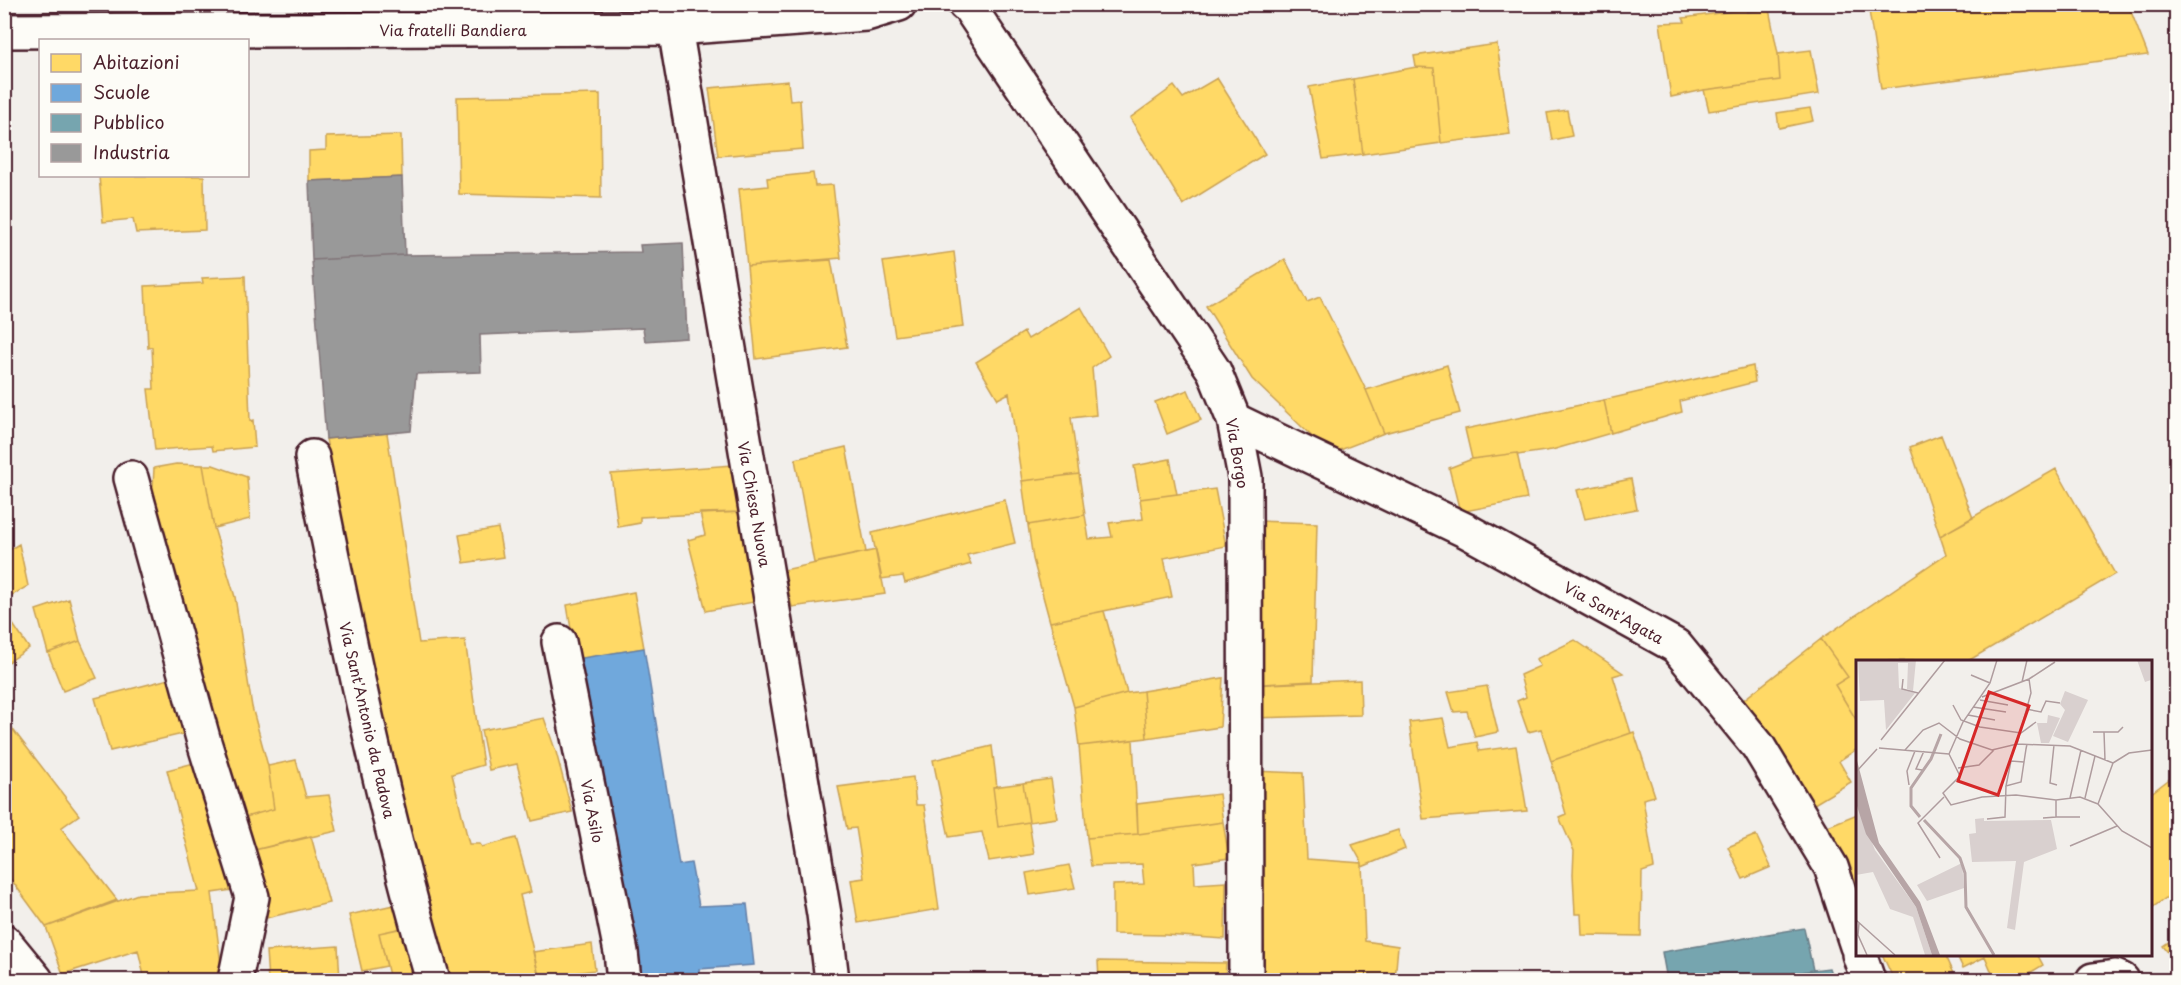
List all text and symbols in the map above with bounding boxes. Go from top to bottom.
street label: Via fratelli Bandiera [379,18,527,41]
legend [39,39,249,177]
text: Abitazioni [93,48,179,75]
text: Scuole [93,78,150,105]
text: Pubblico [93,108,164,135]
text: Industria [93,138,170,165]
street label: Via Borgo [1221,416,1255,490]
street label: Via Chiesa Nuova [733,439,777,569]
street label: Via Sant'Agata [1560,575,1669,649]
street label: Via Sant'Antonio da Padova [334,619,402,821]
inset map [1856,660,2151,955]
street label: Via Asilo [576,777,610,845]

